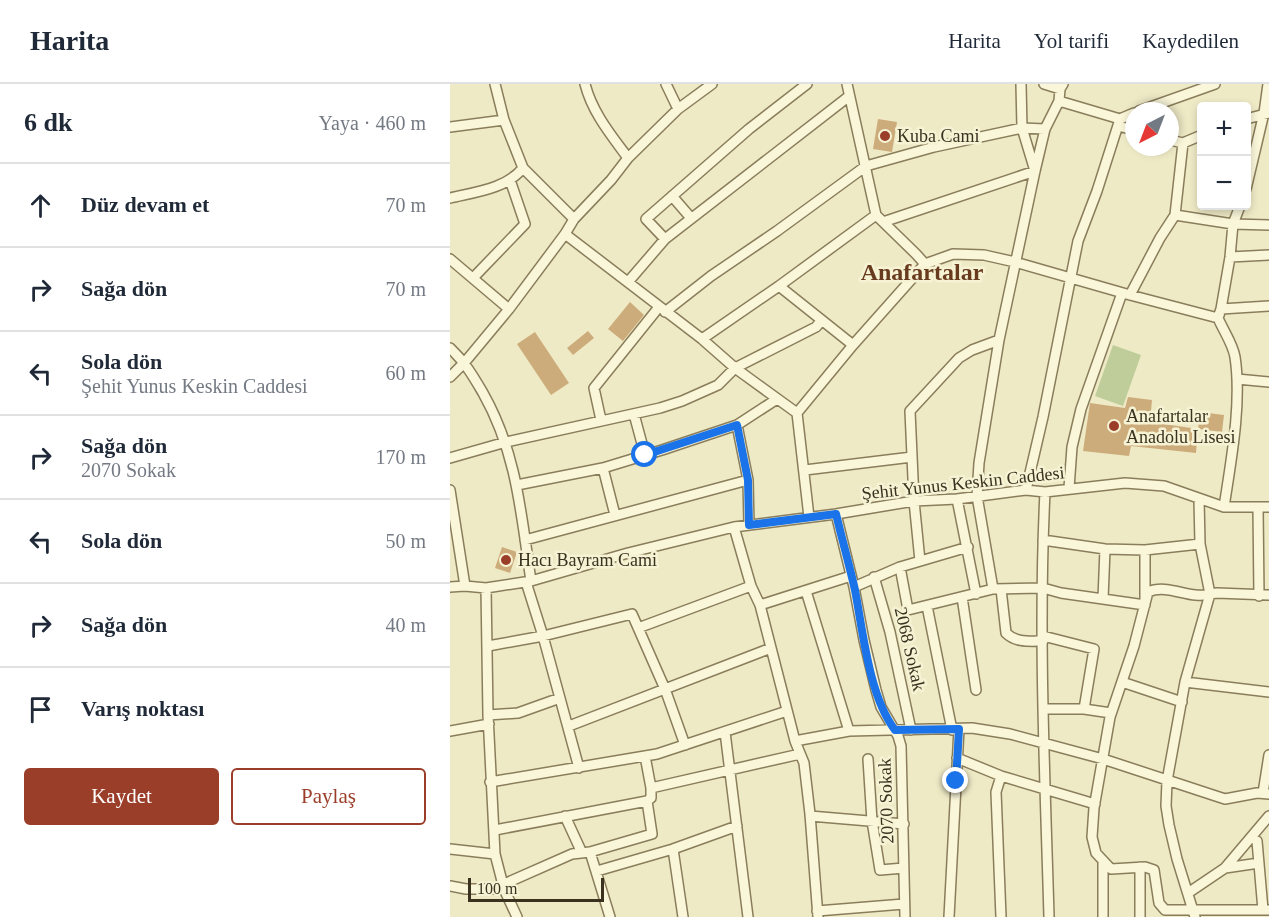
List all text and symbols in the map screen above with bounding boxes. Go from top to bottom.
text: Harita [30,25,109,56]
text: Harita [948,29,1001,53]
text: Yol tarifi [1034,29,1109,53]
text: Kaydedilen [1142,29,1239,53]
north arrow [1125,102,1179,156]
map controls [1197,102,1251,210]
button: + [1197,102,1251,156]
text: 6 dk [24,108,72,137]
text: Yaya · 460 m [319,112,426,134]
place label: Kuba Cami [897,126,980,146]
marker: Kuba Cami [878,129,892,143]
button: − [1197,156,1251,210]
icon: ahead [24,189,57,222]
text: Düz devam et [81,192,209,217]
text: 70 m [385,194,426,216]
district label: Anafartalar [861,259,984,285]
icon: right [24,273,57,306]
text: Sağa dön [81,276,167,301]
text: 70 m [385,278,426,300]
text: Sola dön [81,349,162,374]
icon: left [24,357,57,390]
text: 60 m [385,362,426,384]
text: Şehit Yunus Keskin Caddesi [81,375,307,397]
place label: Anafartalar Anadolu Lisesi [1126,406,1236,447]
marker: Anafartalar Anadolu Lisesi [1107,419,1121,433]
text: Sağa dön [81,433,167,458]
icon: right [24,441,57,474]
route start [631,441,657,467]
text: 170 m [375,446,426,468]
text: 2070 Sokak [81,459,176,481]
street label: Şehit Yunus Keskin Caddesi [861,462,1065,504]
icon: left [24,525,57,558]
text: Sola dön [81,528,162,553]
text: 50 m [385,530,426,552]
place label: Hacı Bayram Cami [518,550,657,570]
marker: Hacı Bayram Cami [499,553,513,567]
street label: 2068 Sokak [891,605,929,693]
icon: right [24,609,57,642]
text: Sağa dön [81,612,167,637]
text: 40 m [385,614,426,636]
icon: arrive [24,693,57,726]
text: Varış noktası [81,696,204,721]
street label: 2070 Sokak [875,758,897,844]
route end [942,767,968,793]
button: Kaydet [24,768,219,825]
button: Paylaş [231,768,426,825]
scale bar [468,875,604,902]
text: 100 m [477,880,517,897]

